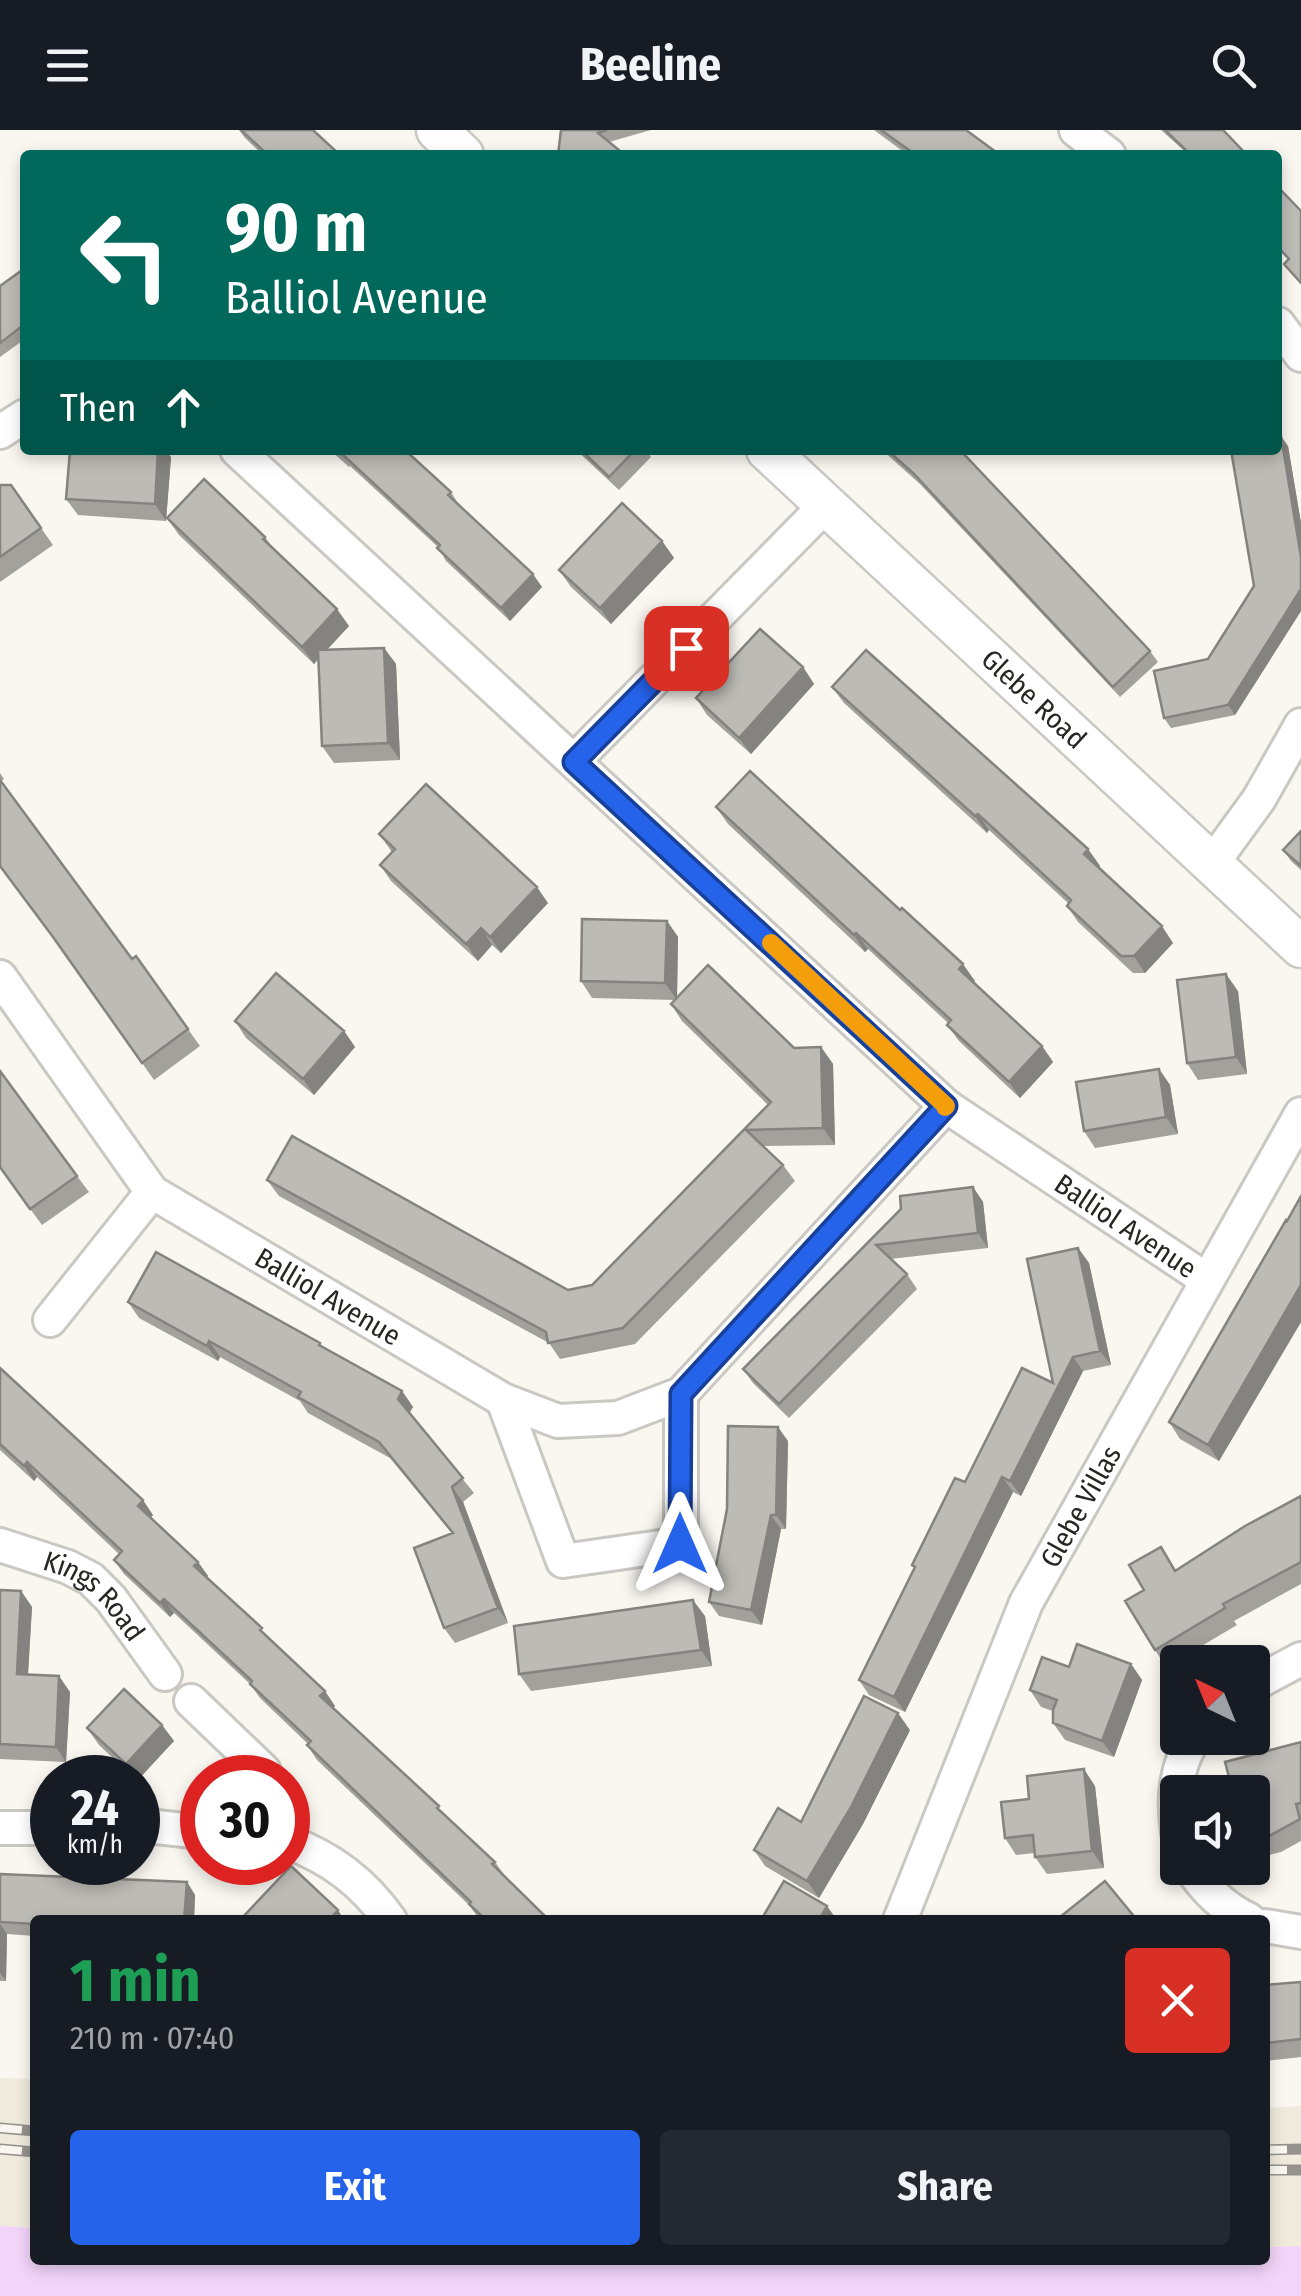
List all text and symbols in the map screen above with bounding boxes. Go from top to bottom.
icon: menu [40,38,95,93]
text: Beeline [580,38,721,92]
icon: search [1206,38,1261,93]
text: 90 m [225,186,367,270]
icon: left [60,190,190,320]
text: Balliol Avenue [225,271,488,325]
icon: ahead [156,380,211,435]
text: Then [60,385,136,431]
pin [644,606,729,691]
icon: arrive [659,621,714,676]
street label: Glebe Road [975,642,1093,755]
street label: Balliol Avenue [1049,1167,1203,1285]
street label: Balliol Avenue [249,1240,407,1352]
street label: Glebe Villas [1033,1440,1128,1573]
position arrow [628,1492,732,1596]
street label: Kings Road [40,1544,152,1647]
north arrow [1160,1645,1270,1755]
map controls [1160,1645,1270,1885]
speed limit sign: 30 [180,1755,310,1885]
button: sound [1160,1775,1270,1885]
text: 24 [71,1778,119,1838]
text: km/h [67,1830,123,1860]
text: 1 min [70,1945,201,2017]
button: close [1125,1948,1230,2053]
text: 210 m · 07:40 [70,2019,234,2057]
button: Exit [70,2130,640,2245]
button: Share [660,2130,1230,2245]

